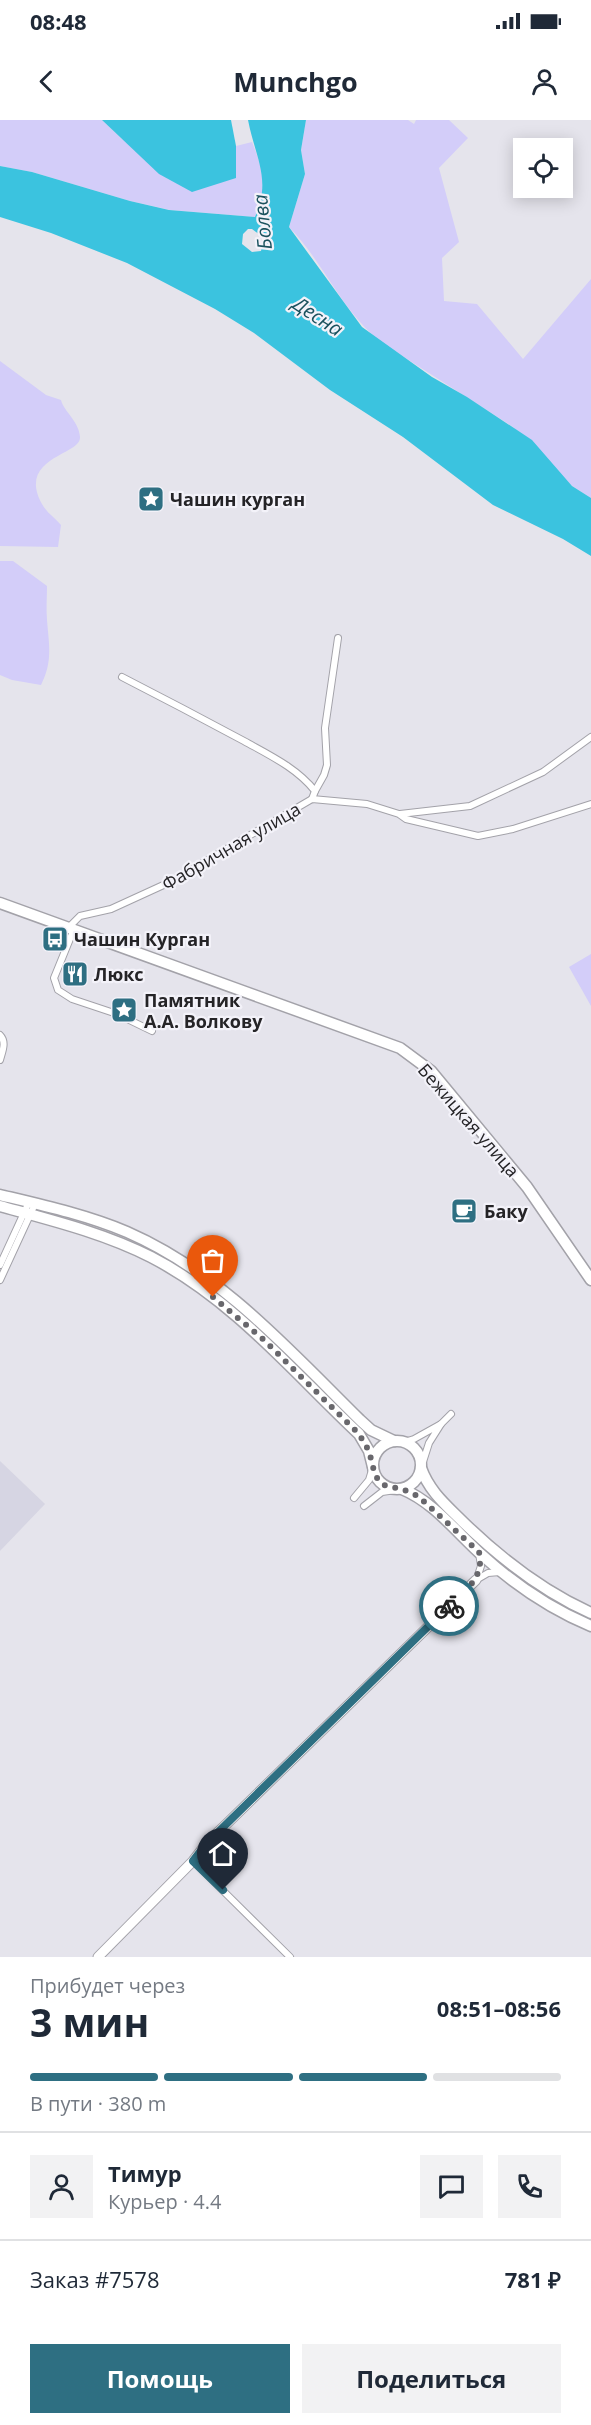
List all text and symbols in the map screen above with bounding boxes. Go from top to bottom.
text: 08:48 [30,6,87,36]
text: Munchgo [233,63,358,100]
icon: back [30,65,63,98]
icon: person [528,65,561,98]
map controls [513,138,573,198]
button: locate [513,138,573,198]
water label: Болва [246,193,278,251]
water label: Десна [286,289,348,342]
place icon: Чашин курган [136,484,166,514]
place label: Чашин курган [170,487,305,511]
street label: Фабричная улица [157,796,305,896]
bus stop icon: Чашин Курган [40,924,70,954]
place label: Чашин Курган [74,927,210,951]
restaurant icon: Люкс [60,959,90,989]
place label: Люкс [94,962,144,986]
place label: Памятник А.А. Волкову [144,988,263,1033]
place icon: Памятник А.А. Волкову [109,995,139,1025]
street label: Бежицкая улица [413,1058,525,1182]
cafe icon: Баку [449,1196,479,1226]
place label: Баку [484,1199,529,1223]
pin [187,1235,238,1297]
icon: bag [196,1244,229,1277]
courier [419,1576,479,1636]
icon: bike [433,1590,466,1623]
pin [197,1828,248,1890]
icon: home [206,1837,239,1870]
text: Прибудет через [30,1972,185,1999]
text: 08:51–08:56 [437,1993,561,2023]
text: 3 мин [30,1995,149,2048]
text: В пути · 380 m [30,2090,166,2117]
button: person [30,2155,93,2218]
button: chat [420,2155,483,2218]
button: phone [498,2155,561,2218]
text: Тимур [108,2158,182,2188]
text: Курьер · 4.4 [108,2188,222,2215]
text: Заказ #7578 [30,2264,160,2294]
text: 781 ₽ [505,2264,561,2294]
button: Помощь [30,2344,290,2413]
button: Поделиться [302,2344,561,2413]

